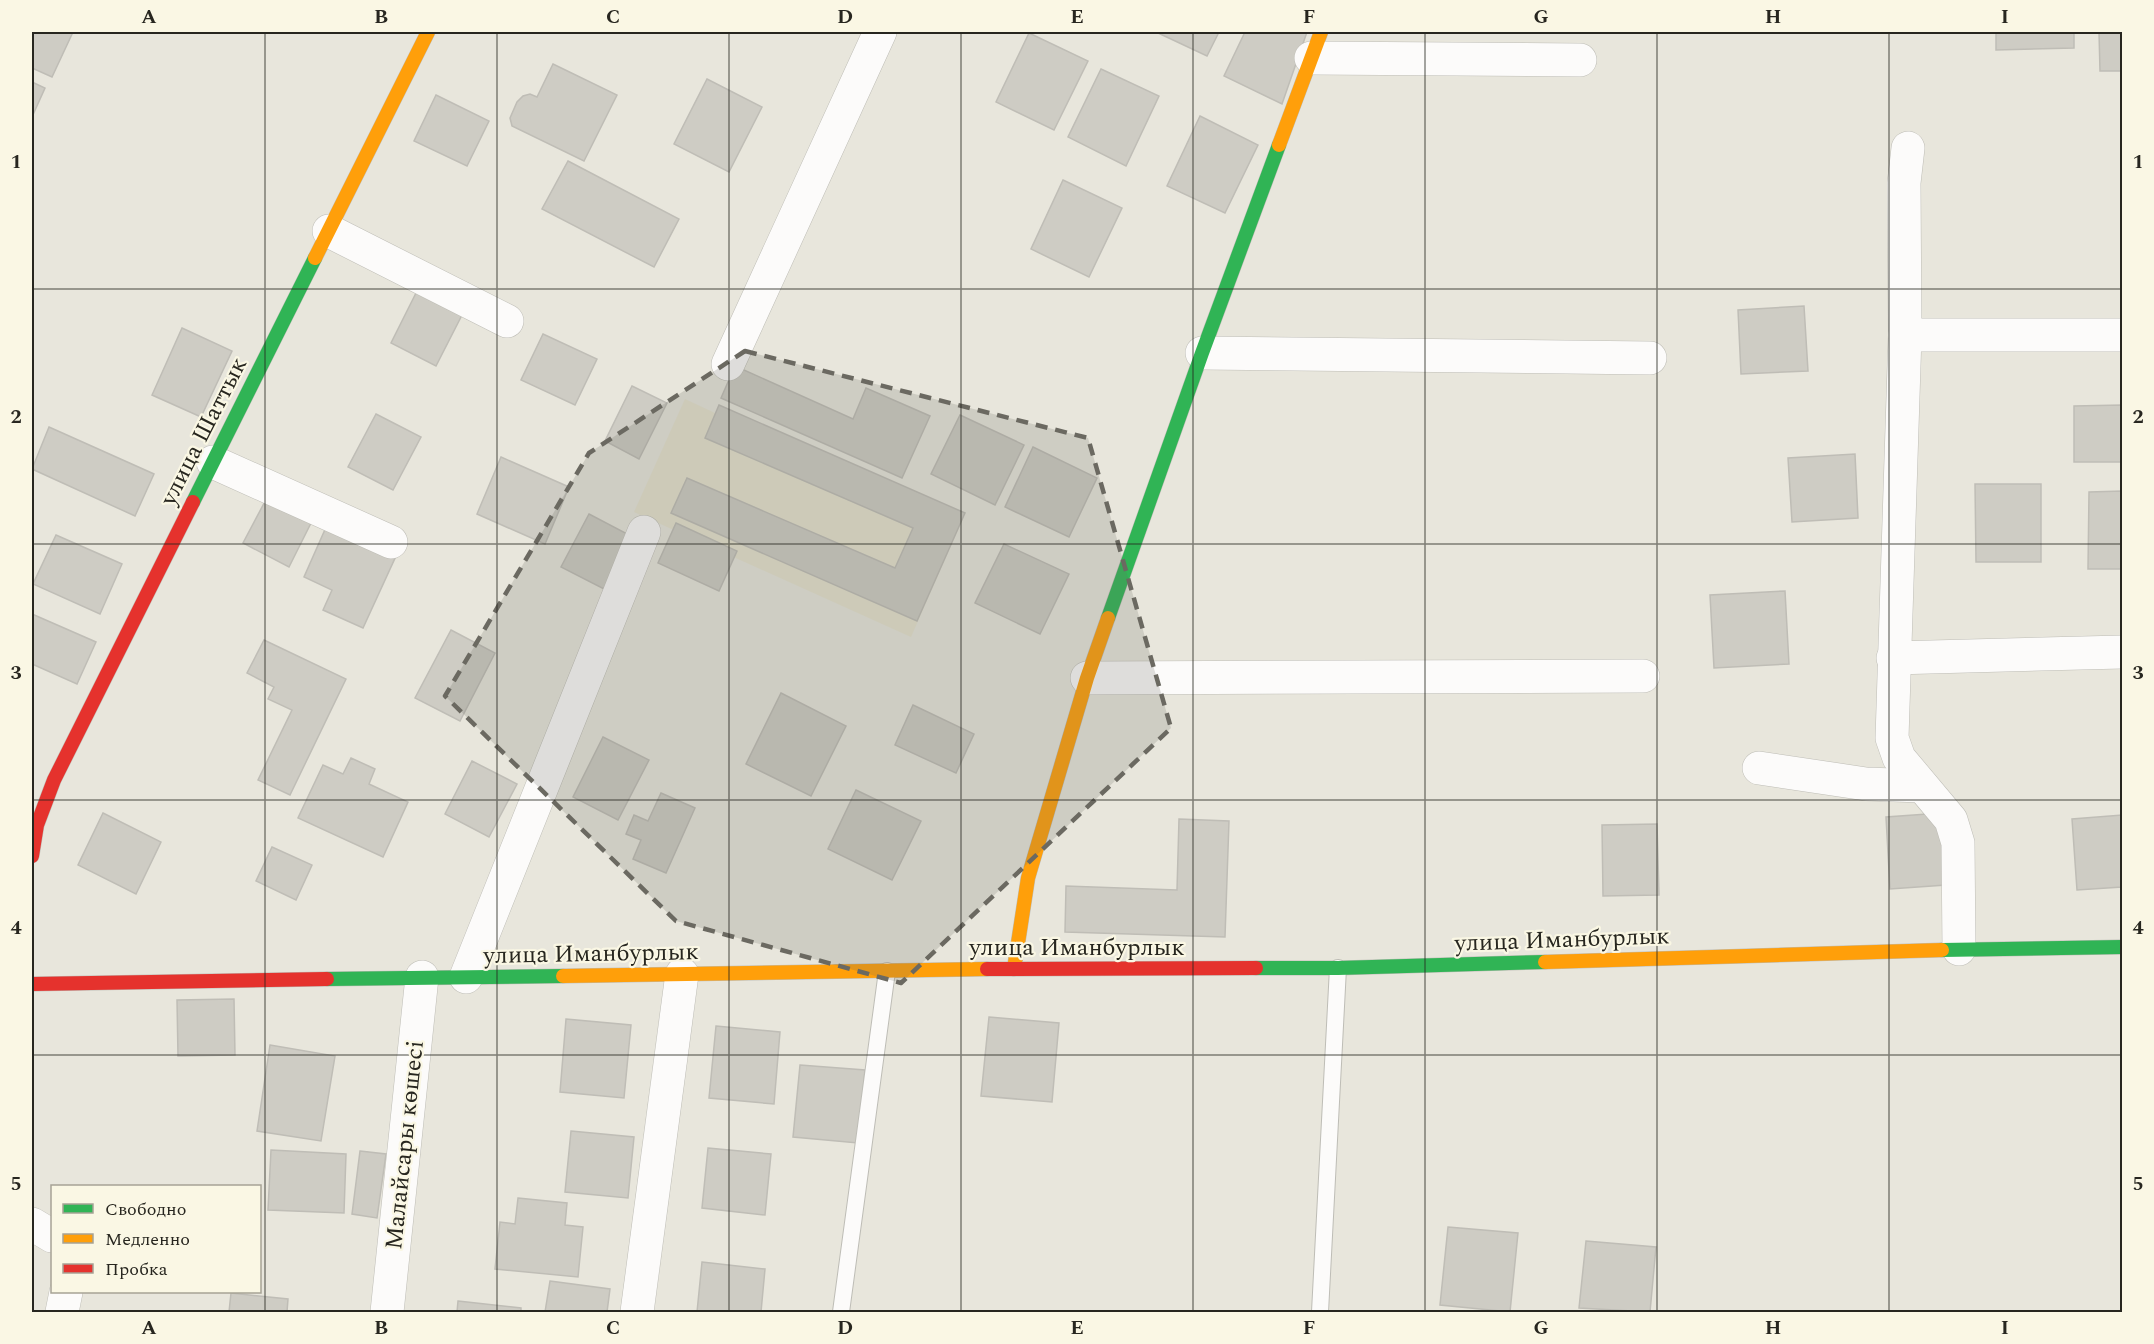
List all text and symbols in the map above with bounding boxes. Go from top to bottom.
text: A [141,2,157,32]
text: B [374,2,388,32]
text: C [606,2,620,32]
text: D [837,2,853,32]
text: E [1070,2,1084,32]
text: F [1303,2,1315,32]
text: G [1533,2,1549,32]
text: H [1765,2,1781,32]
text: I [2001,2,2009,32]
text: 1 [10,147,22,177]
text: 1 [2132,147,2144,177]
street label: улица Шаттык [150,351,257,513]
text: 2 [10,402,22,432]
text: 2 [2132,402,2144,432]
text: 3 [10,658,22,688]
text: 3 [2132,658,2144,688]
text: 4 [10,913,22,943]
text: 4 [2132,913,2144,943]
street label: улица Иманбурлык [1453,918,1670,962]
street label: улица Иманбурлык [968,930,1185,966]
street label: улица Иманбурлык [482,934,699,974]
street label: Малайсары көшесі [376,1039,434,1251]
text: 5 [10,1169,22,1199]
text: 5 [2132,1169,2144,1199]
legend [51,1185,261,1293]
text: Свободно [105,1196,186,1223]
text: Медленно [105,1226,190,1253]
text: Пробка [105,1256,168,1283]
text: A [141,1313,157,1343]
text: B [374,1313,388,1343]
text: C [606,1313,620,1343]
text: D [837,1313,853,1343]
text: E [1070,1313,1084,1343]
text: F [1303,1313,1315,1343]
text: G [1533,1313,1549,1343]
text: H [1765,1313,1781,1343]
text: I [2001,1313,2009,1343]

